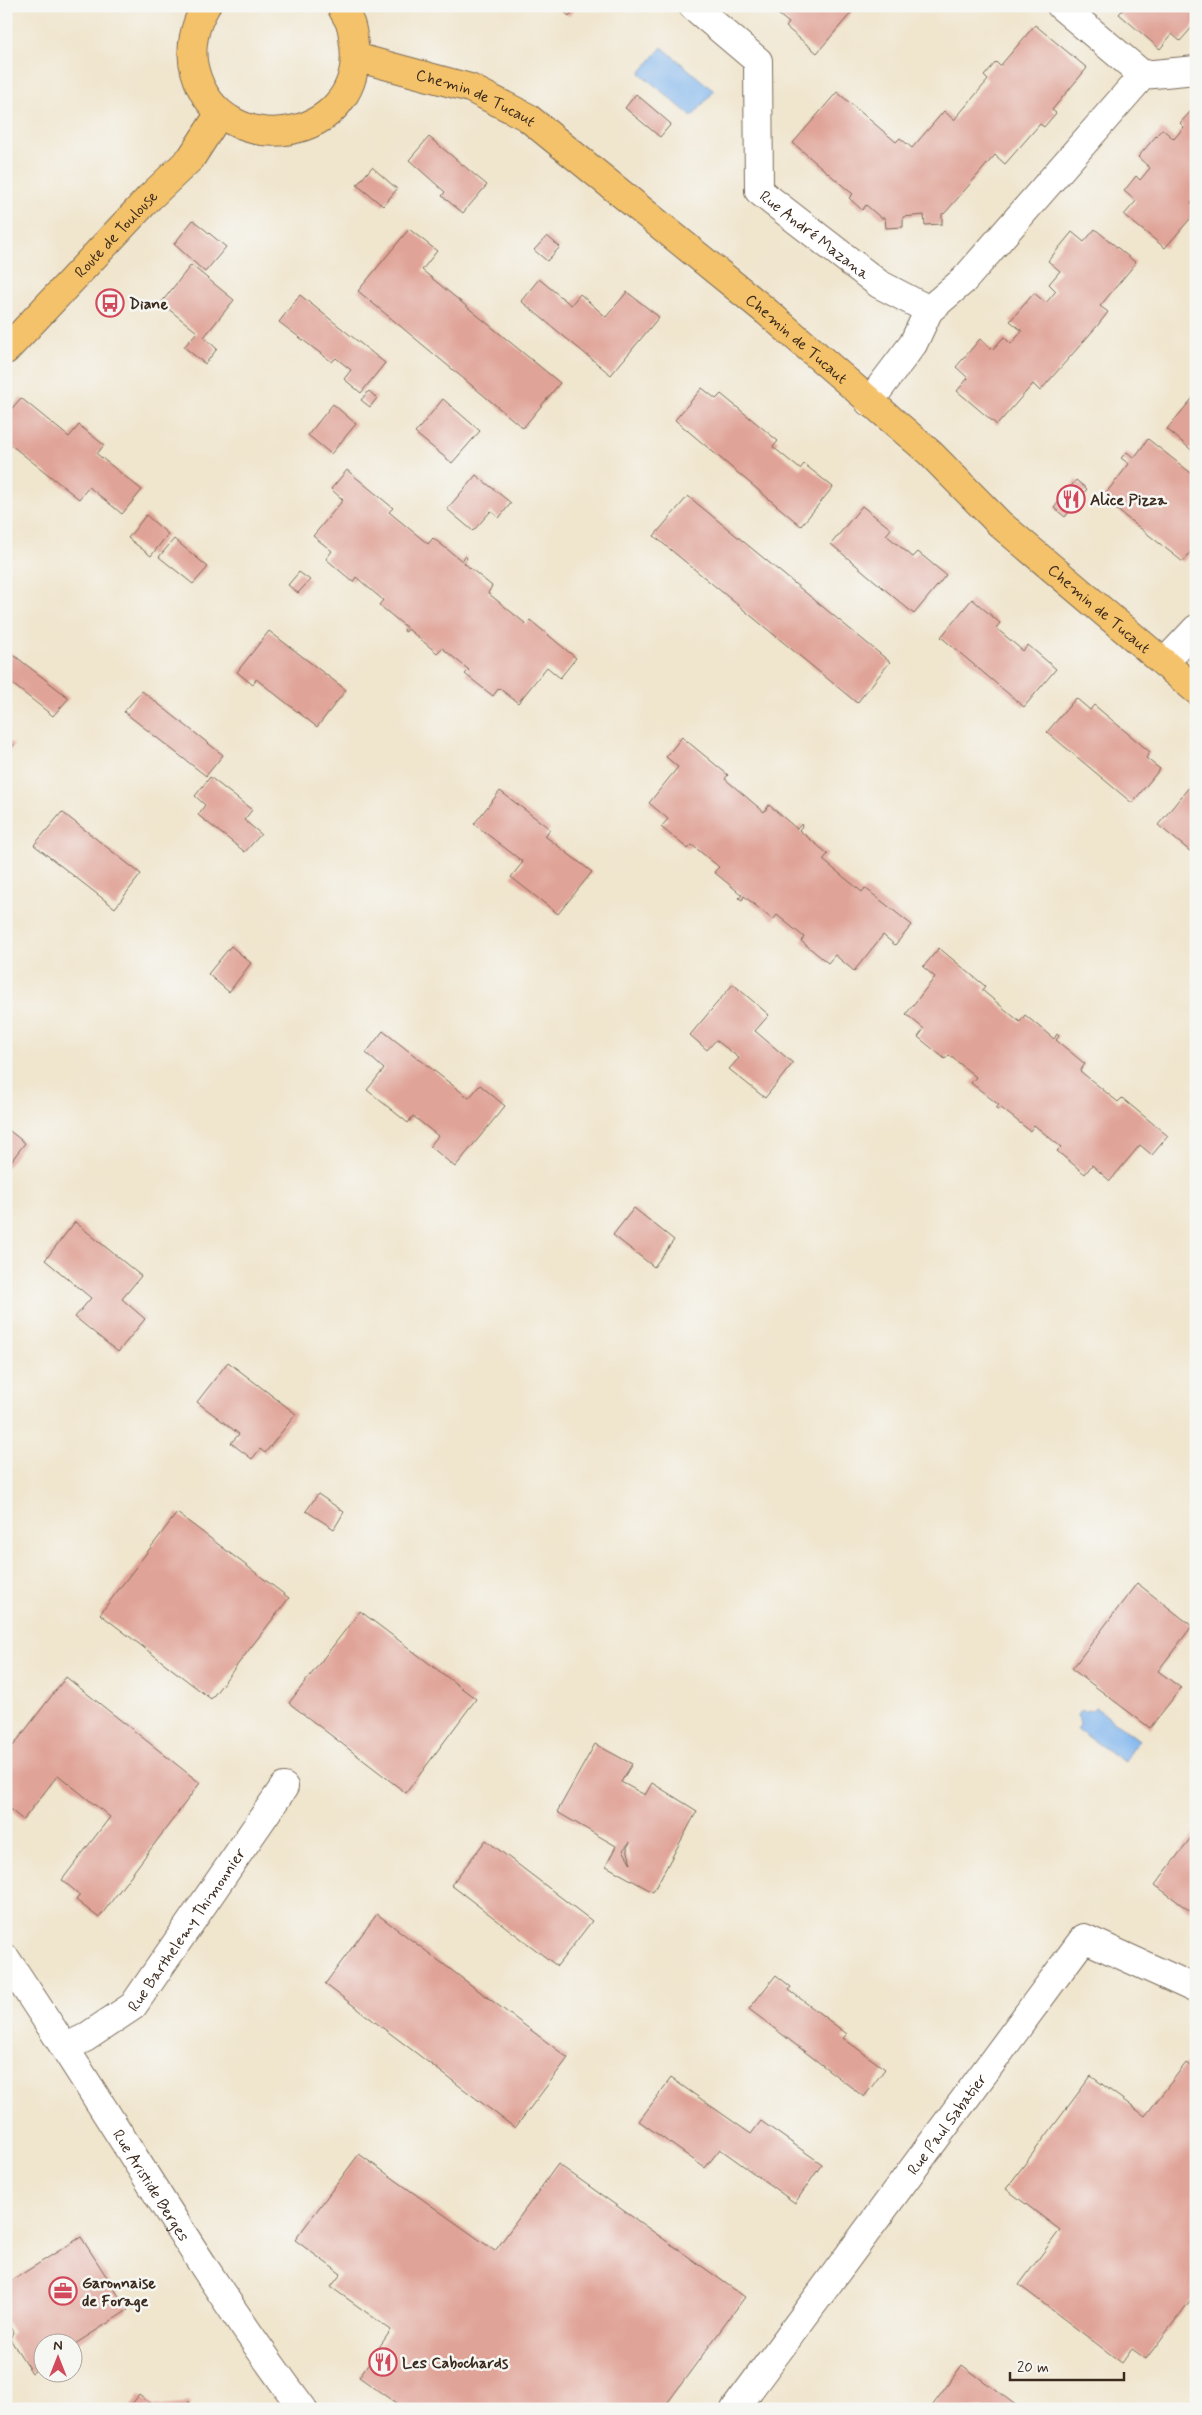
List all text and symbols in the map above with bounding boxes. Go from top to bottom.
street label: Chemin de Tucaut [413,65,540,132]
street label: Route de Toulouse [70,186,163,283]
street label: Rue André Mazana [755,186,874,285]
bus stop icon: Diane [95,288,125,318]
street label: Chemin de Tucaut [740,290,852,389]
place label: Diane [129,294,168,315]
restaurant icon: Alice Pizza [1056,484,1086,514]
place label: Alice Pizza [1090,490,1167,511]
street label: Chemin de Tucaut [1043,560,1154,659]
street label: Rue Barthelemy Thimonnier [123,1844,251,2016]
street label: Rue Paul Sabatier [903,2069,992,2180]
street label: Rue Aristide Berges [107,2126,194,2246]
place label: Garonnaise de Forage [82,2273,156,2313]
office icon: Garonnaise de Forage [48,2276,78,2306]
north arrow [32,2332,82,2382]
text: N [53,2337,63,2355]
restaurant icon: Les Cabochards [368,2347,398,2377]
scale bar [1010,2350,1123,2382]
place label: Les Cabochards [402,2353,509,2374]
text: 20 m [1017,2358,1049,2378]

